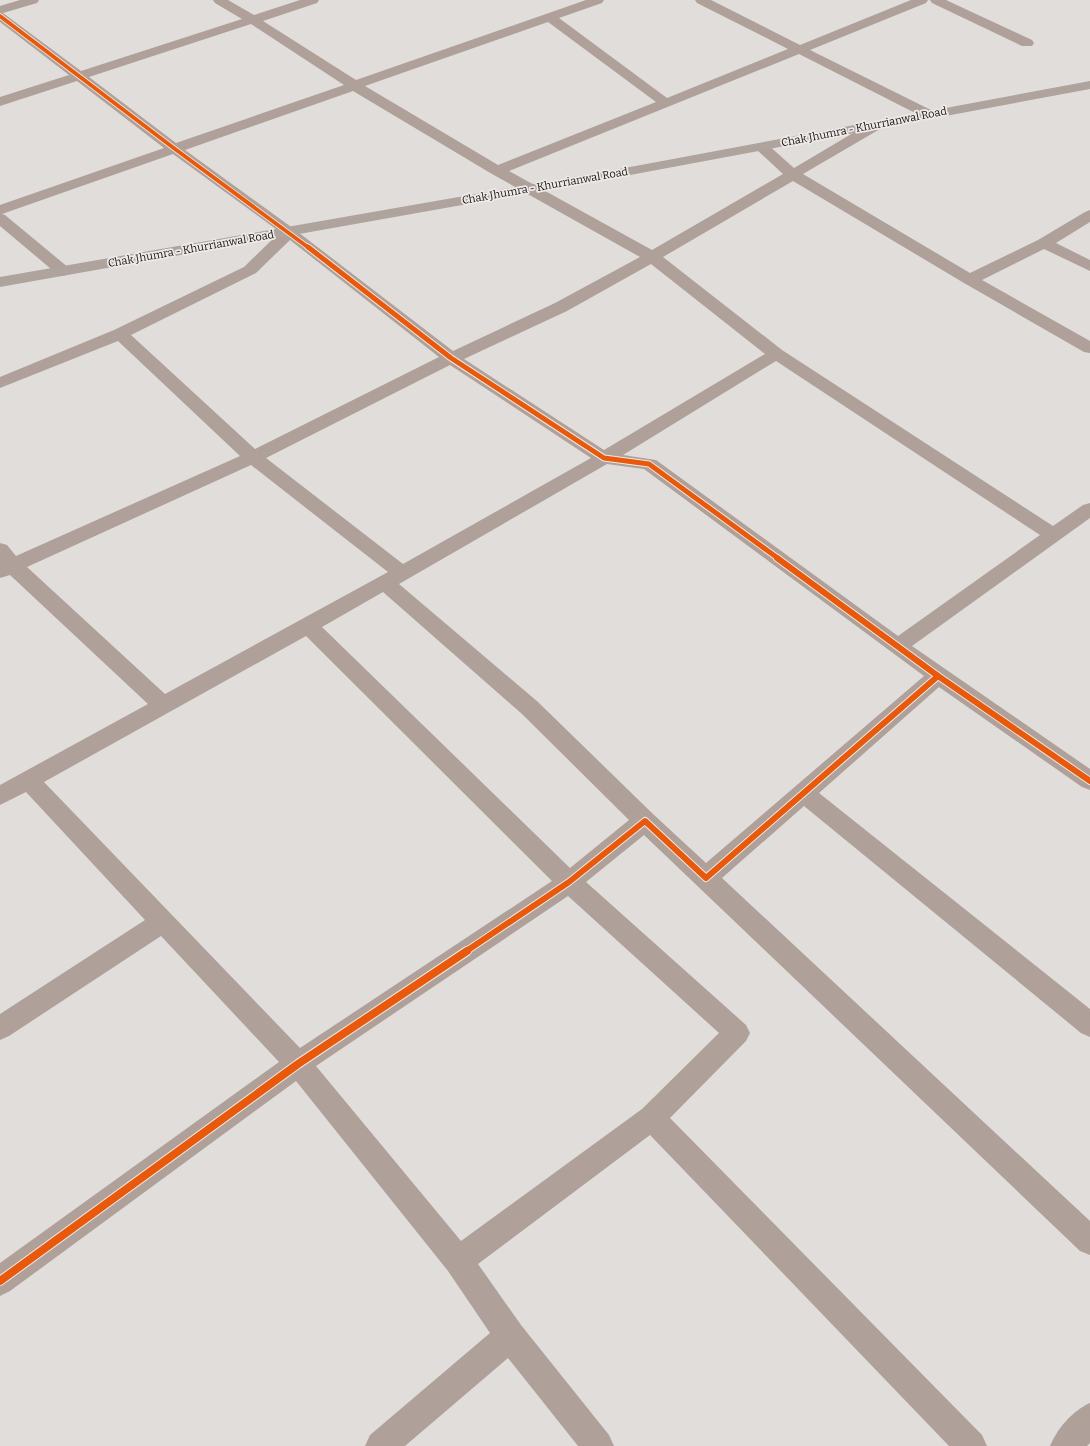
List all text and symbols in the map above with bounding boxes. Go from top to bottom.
street label: Chak Jhumra - Khurrianwal Road [780,104,948,149]
street label: Chak Jhumra - Khurrianwal Road [461,165,630,207]
street label: Chak Jhumra - Khurrianwal Road [107,228,276,270]

